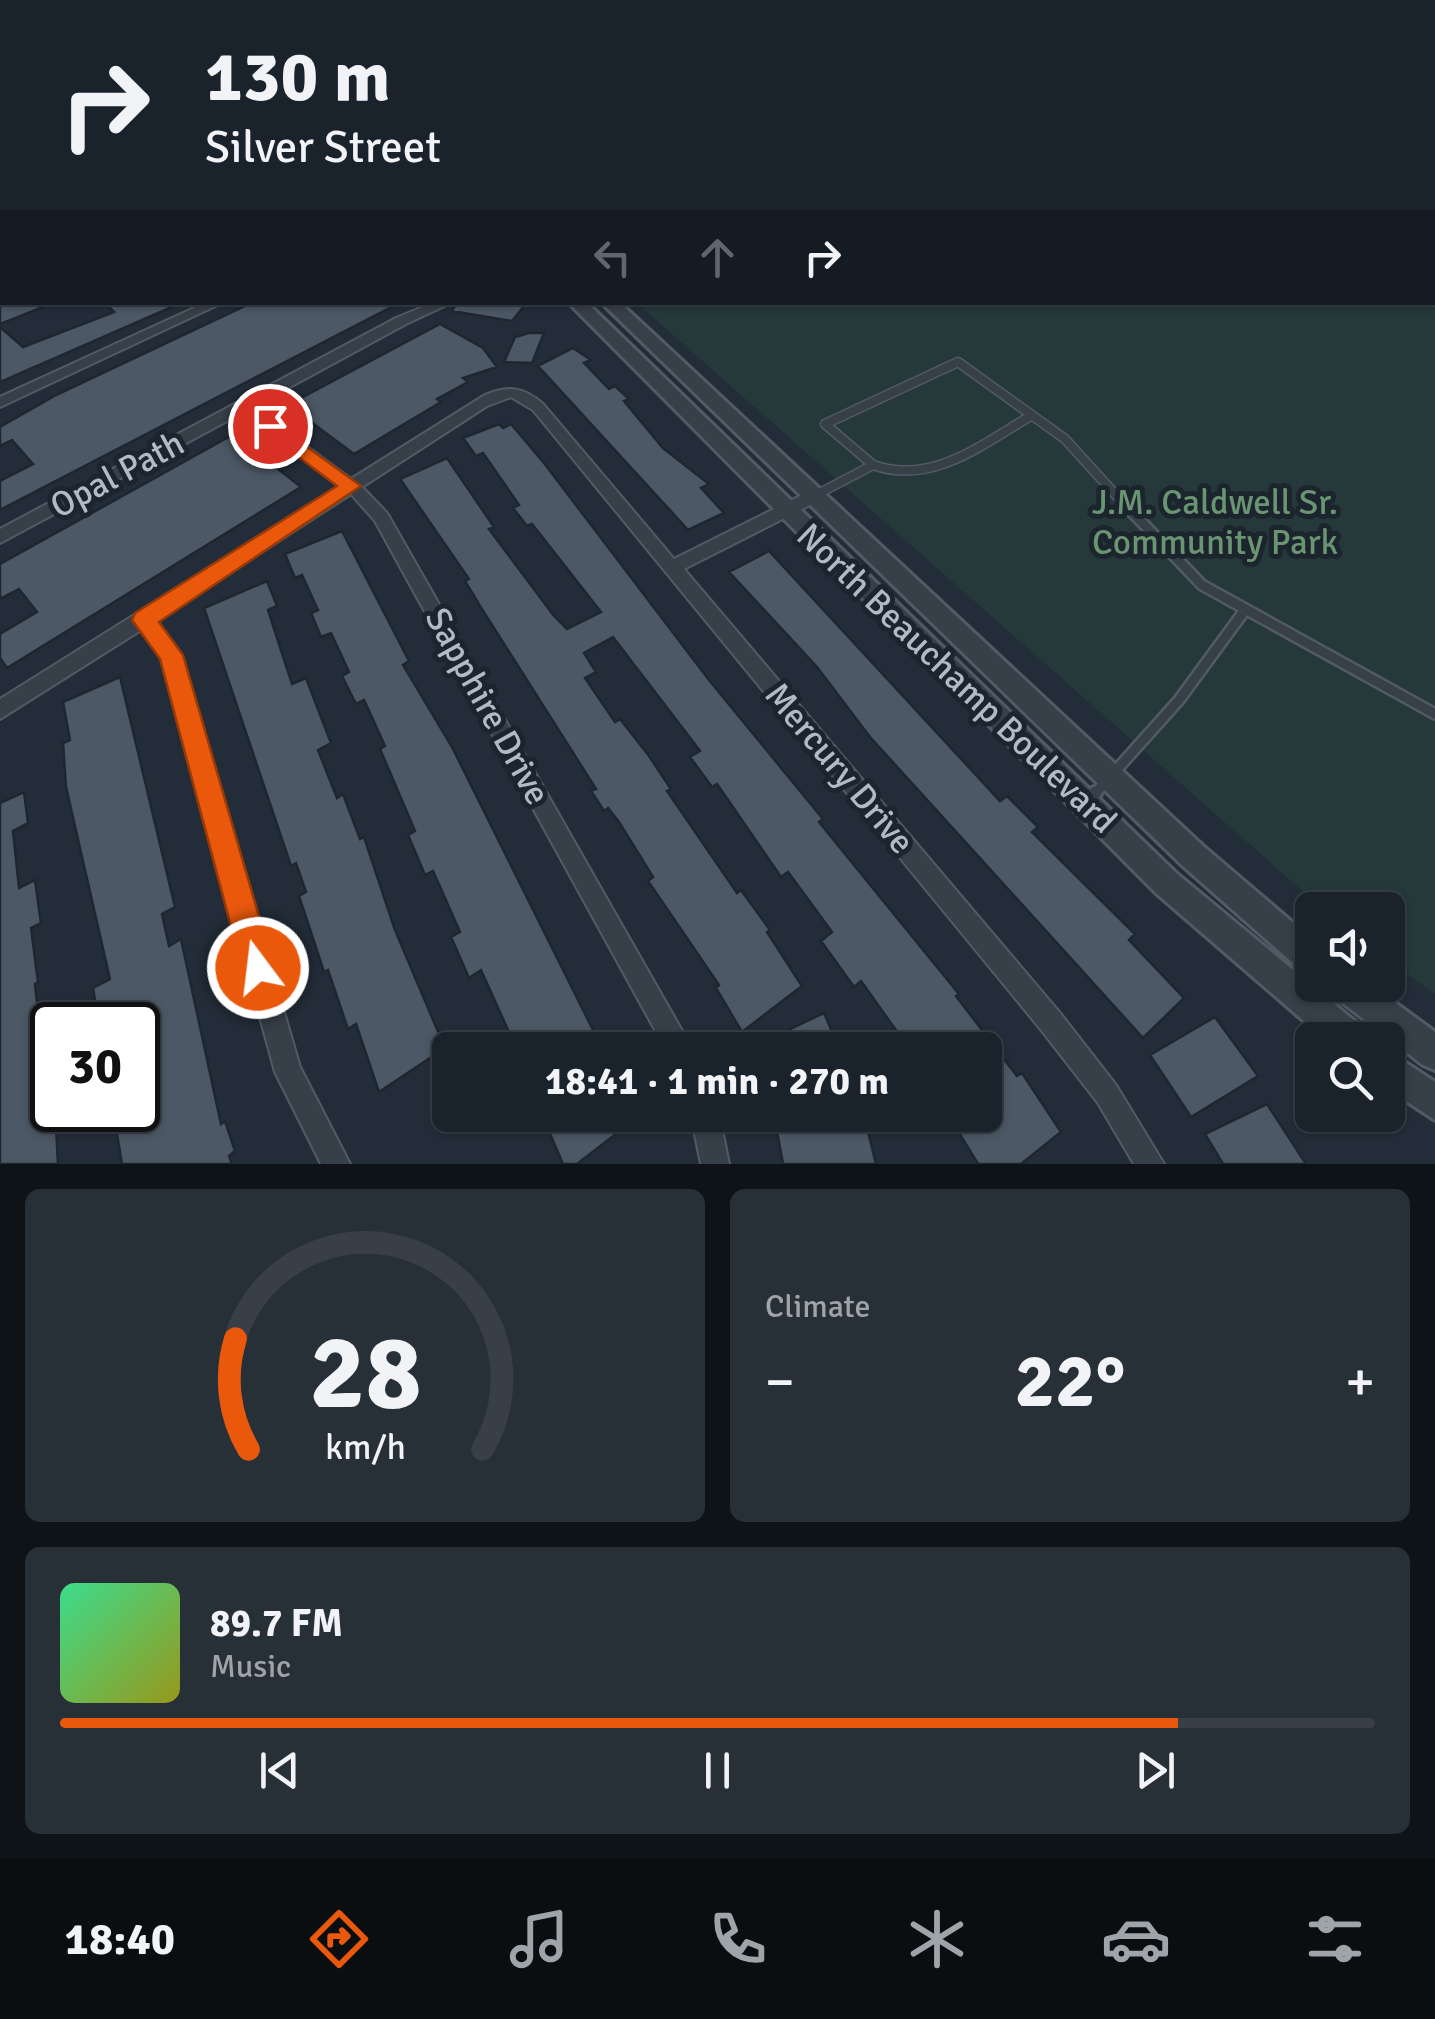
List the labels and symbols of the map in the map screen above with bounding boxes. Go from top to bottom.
pin [228,384,313,469]
street label: Opal Path [43,421,191,527]
park label: J.M. Caldwell Sr. Community Park [1092,481,1338,564]
street label: North Beauchamp Boulevard [788,514,1125,842]
street label: Sapphire Drive [416,600,559,812]
street label: Mercury Drive [756,674,924,862]
position arrow [206,916,310,1020]
speed limit sign: 30 [30,1002,160,1132]

